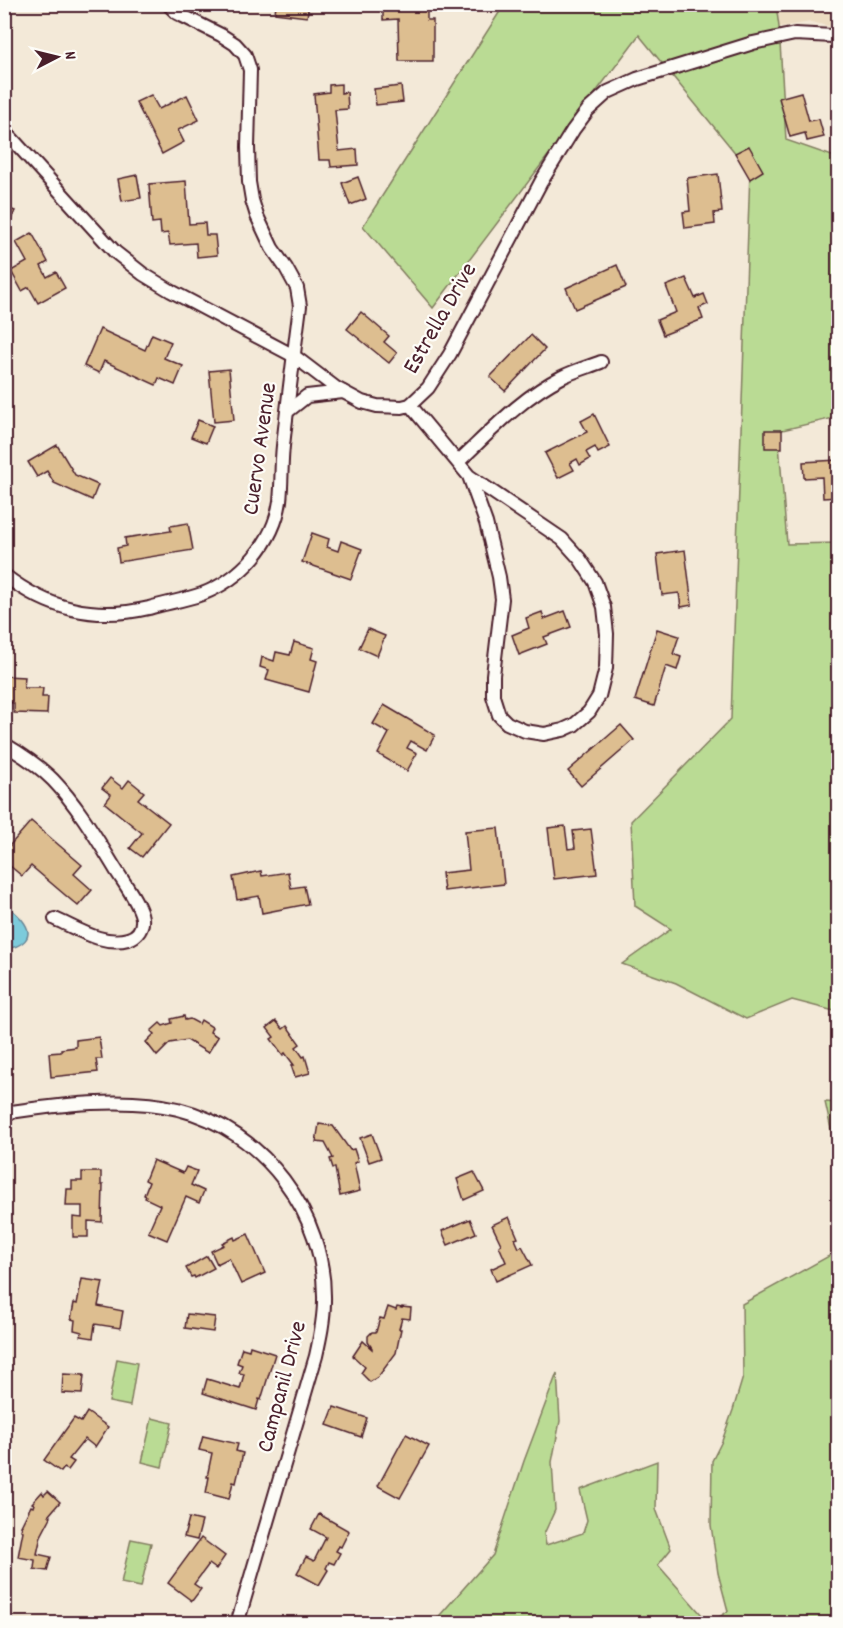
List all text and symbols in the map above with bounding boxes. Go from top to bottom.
north arrow [27,27,87,87]
text: N [58,50,81,61]
street label: Estrella Drive [395,257,487,381]
street label: Cuervo Avenue [235,381,287,517]
street label: Campanil Drive [249,1317,317,1457]

